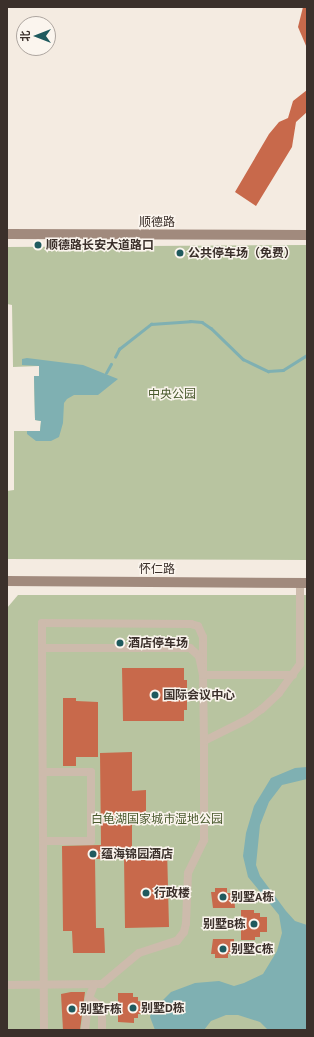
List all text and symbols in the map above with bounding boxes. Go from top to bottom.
north arrow [16,16,56,56]
text: 北 [18,31,32,42]
street label: 顺德路 [139,215,175,229]
place label: 顺德路长安大道路口 [46,238,154,252]
marker: 顺德路长安大道路口 [33,240,43,250]
place label: 公共停车场（免费） [188,246,296,260]
marker: 公共停车场（免费） [175,248,185,258]
park label: 中央公园 [148,387,196,401]
street label: 怀仁路 [139,562,175,576]
place label: 酒店停车场 [128,636,188,650]
marker: 酒店停车场 [115,638,125,648]
place label: 国际会议中心 [163,688,235,702]
marker: 国际会议中心 [150,690,160,700]
park label: 白龟湖国家城市湿地公园 [91,812,223,826]
place label: 蕴海锦园酒店 [101,847,173,861]
marker: 蕴海锦园酒店 [88,849,98,859]
place label: 行政楼 [154,886,190,900]
marker: 行政楼 [141,888,151,898]
place label: 别墅A栋 [231,890,274,904]
marker: 别墅A栋 [218,892,228,902]
place label: 别墅B栋 [203,917,246,931]
marker: 别墅B栋 [249,919,259,929]
place label: 别墅C栋 [231,942,274,956]
marker: 别墅C栋 [218,944,228,954]
place label: 别墅D栋 [141,1001,185,1015]
place label: 别墅F栋 [80,1002,122,1016]
marker: 别墅D栋 [128,1003,138,1013]
marker: 别墅F栋 [67,1004,77,1014]

